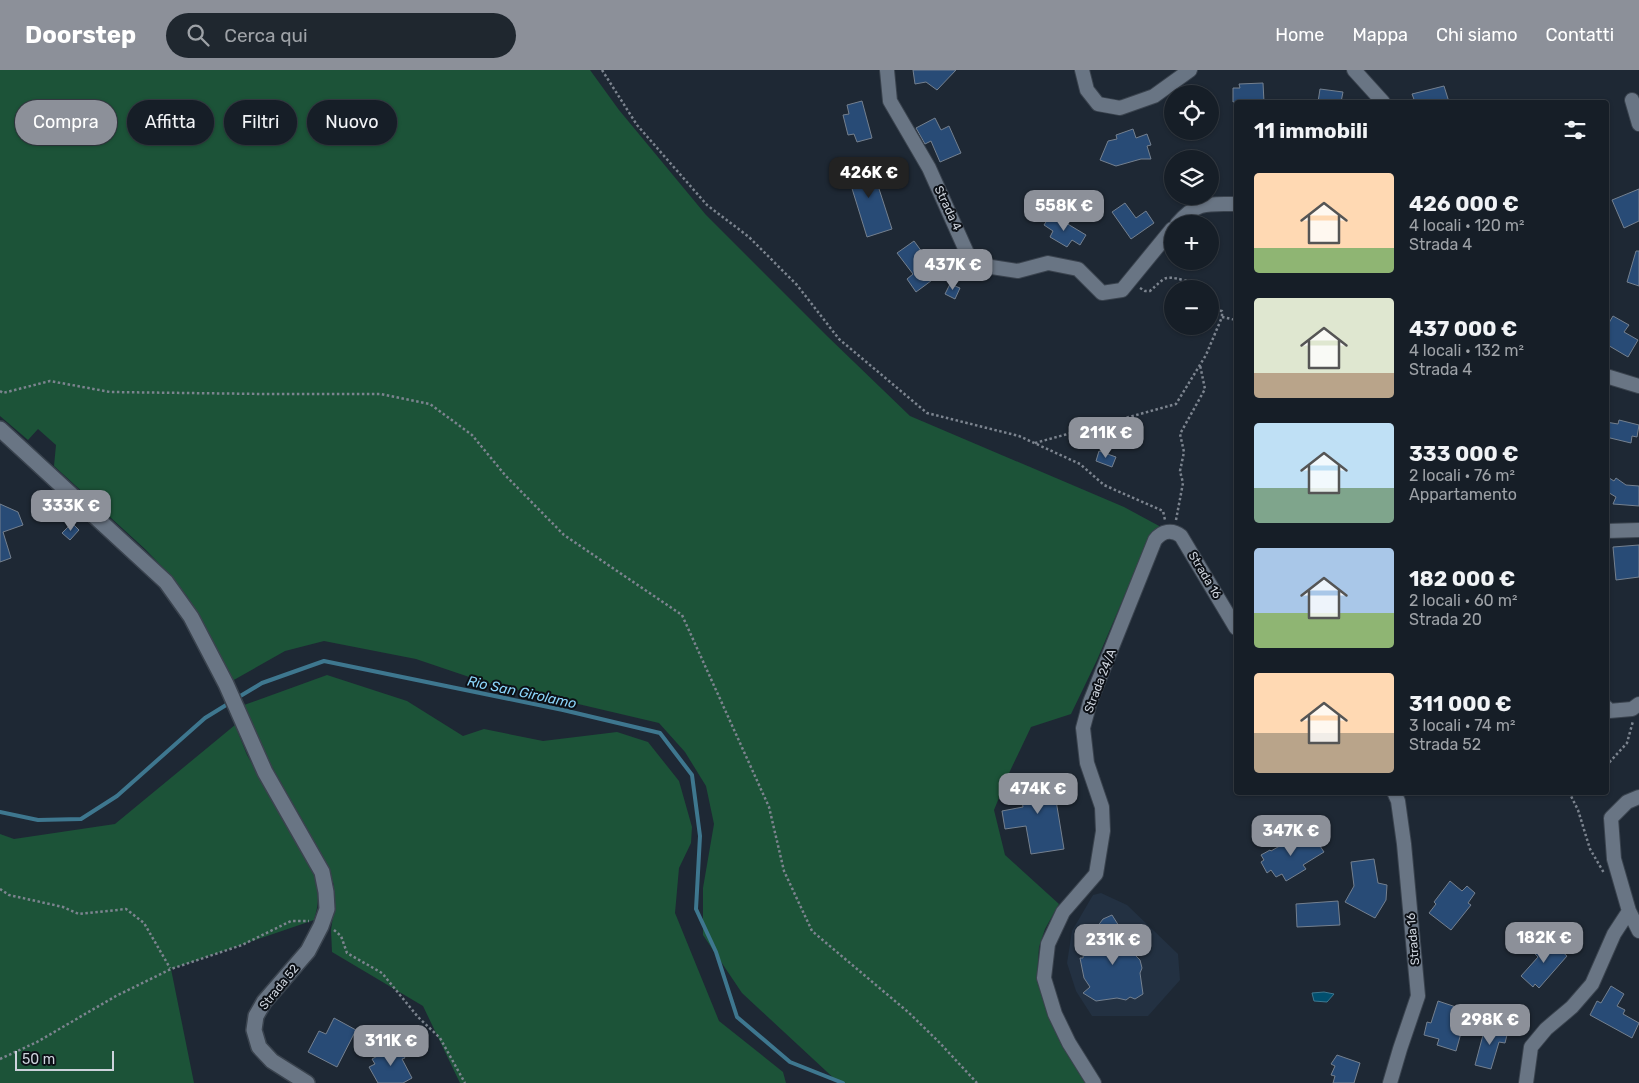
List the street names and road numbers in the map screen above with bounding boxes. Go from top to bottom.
street label: Strada 4 [932,184,965,233]
street label: Strada 16 [1186,549,1224,601]
street label: Strada 24/A [1081,647,1119,715]
street label: Strada 16 [1404,912,1422,966]
street label: Strada 52 [257,962,301,1012]

